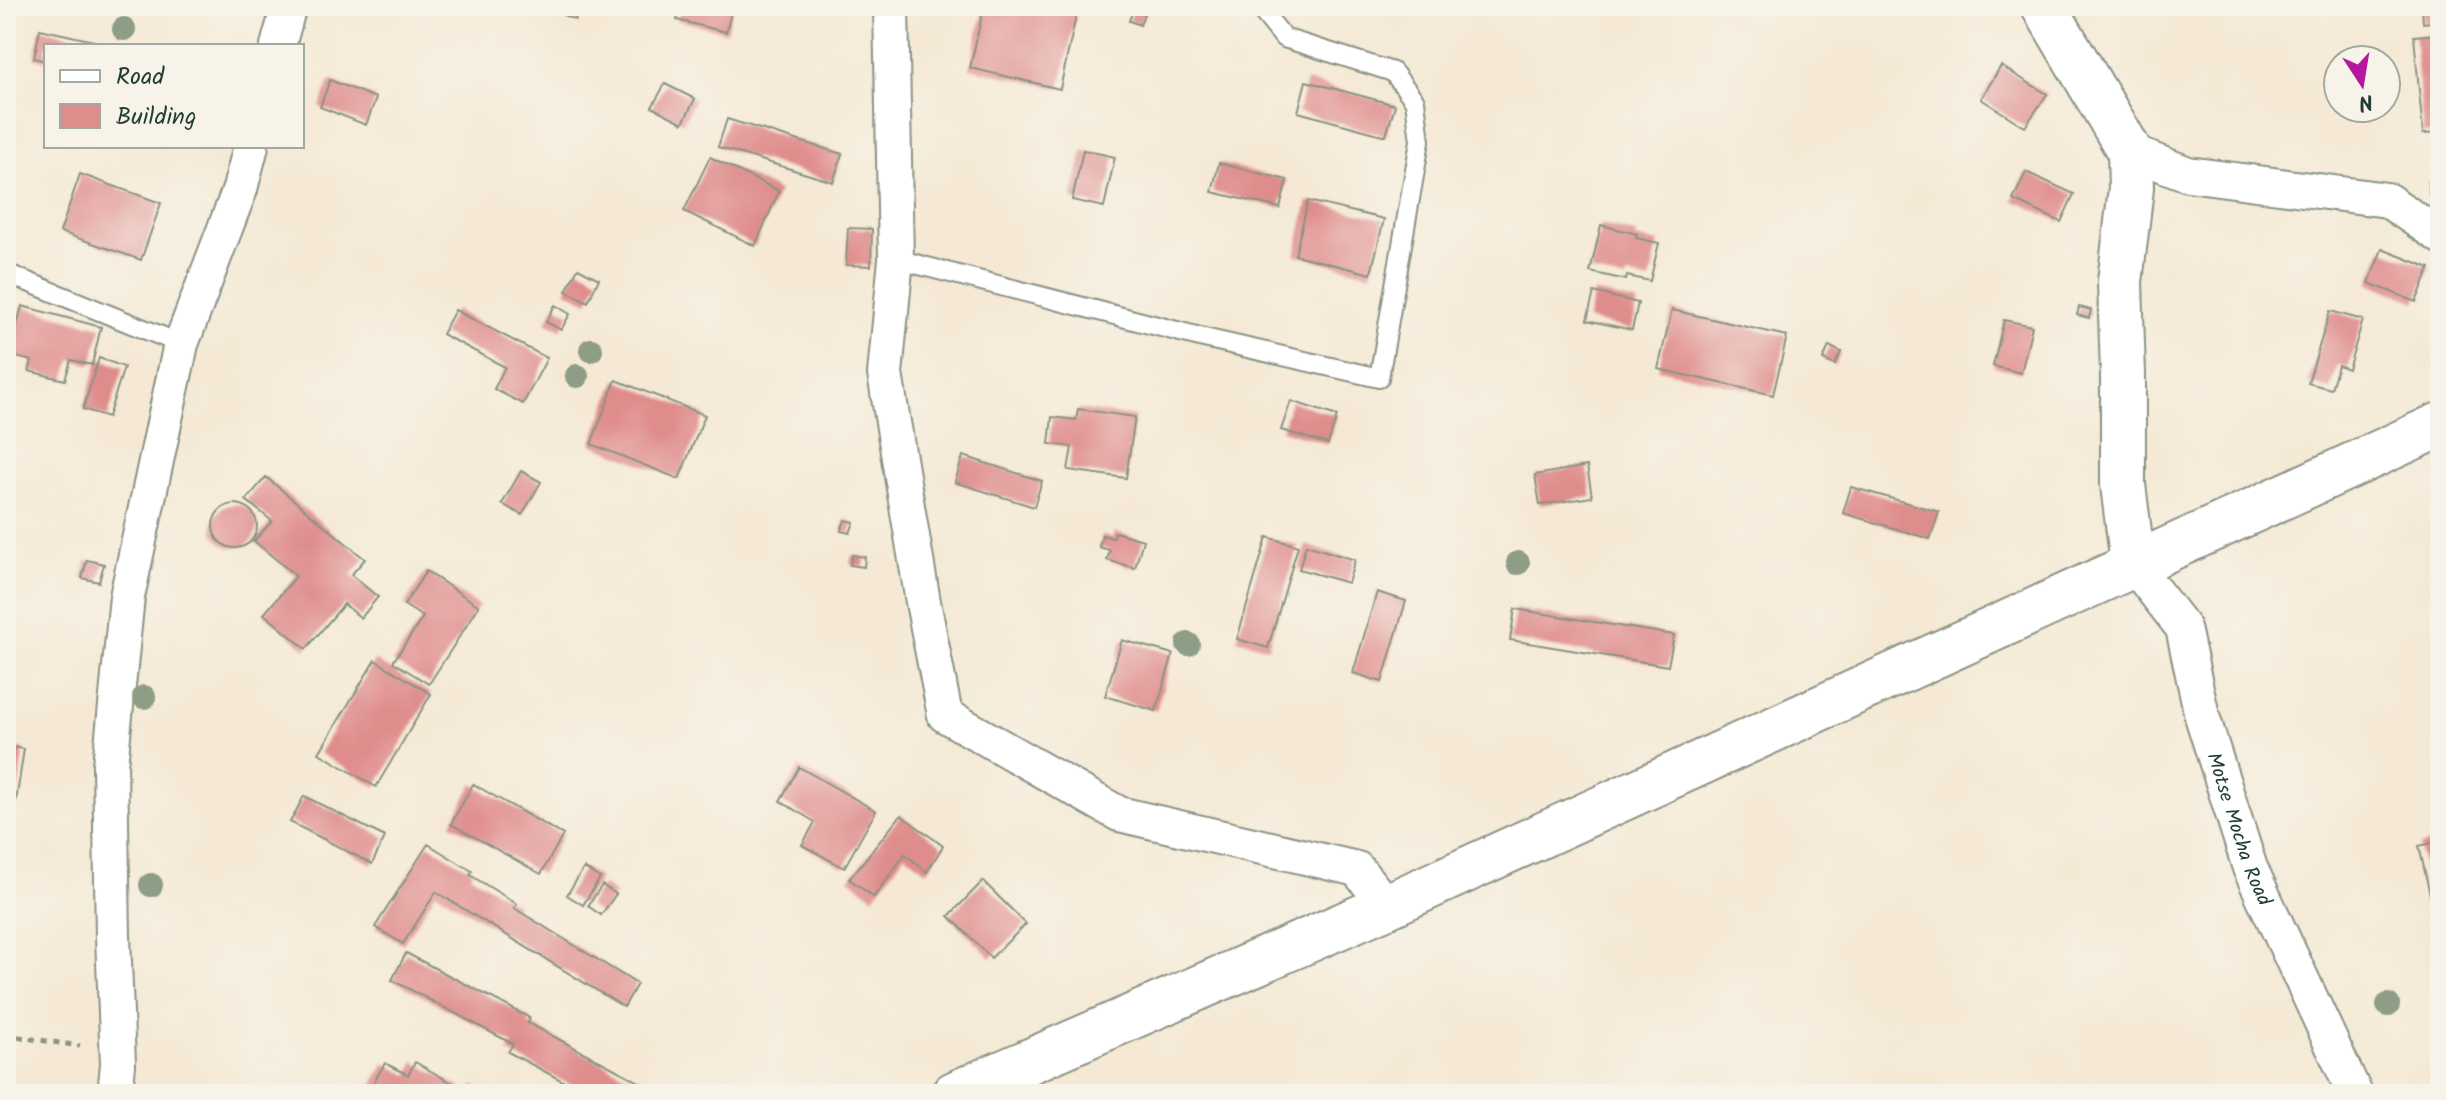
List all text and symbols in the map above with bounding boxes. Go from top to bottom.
legend [44,44,304,148]
north arrow [2322,44,2402,124]
text: Road [116,58,165,97]
text: N [2355,83,2376,120]
text: Building [116,98,196,137]
street label: Motse Mocha Road [2196,749,2280,912]

